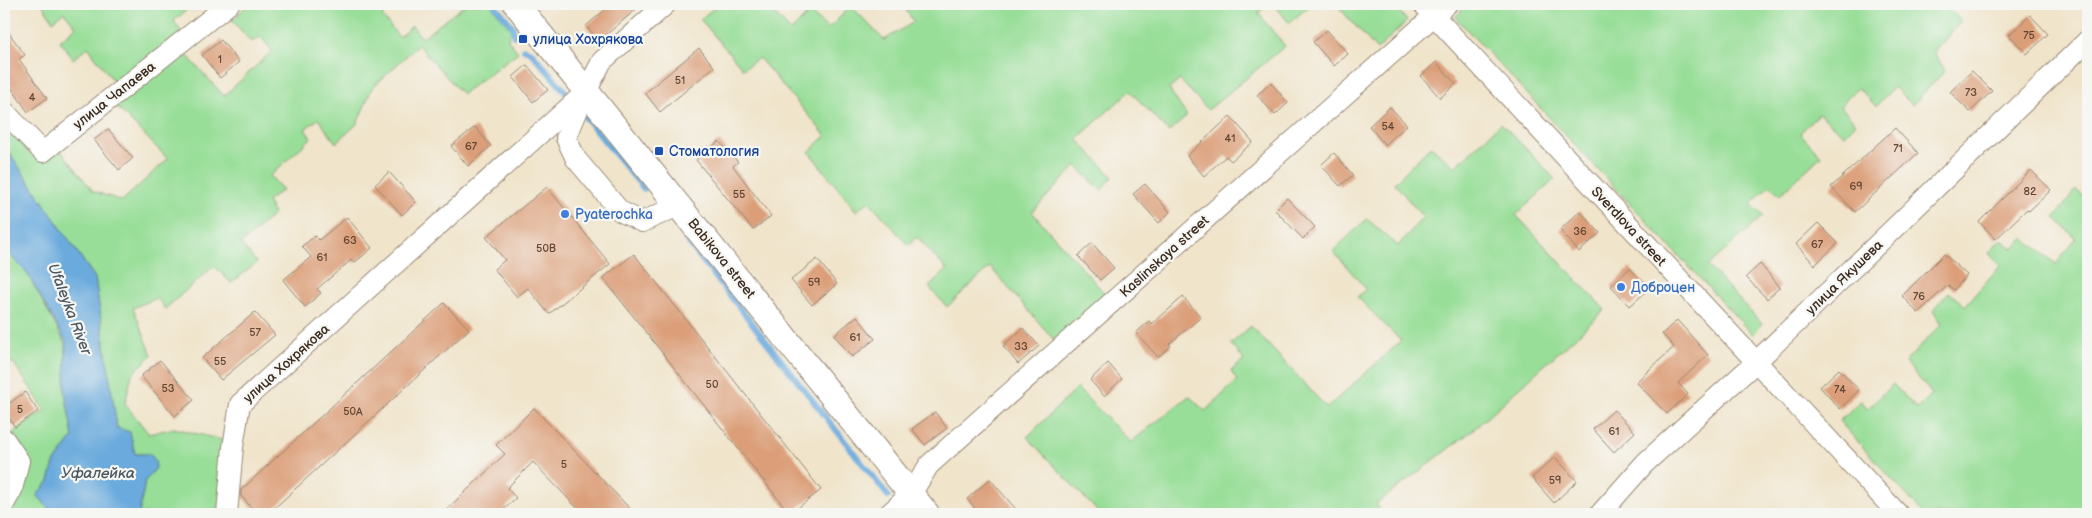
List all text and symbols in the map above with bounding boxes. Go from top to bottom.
house number: 75 [2023,29,2035,42]
place label: улица Хохрякова [533,31,644,48]
marker: улица Хохрякова [517,33,529,45]
house number: 1 [218,53,222,66]
street label: улица Чапаева [70,58,159,133]
house number: 51 [675,74,685,87]
house number: 73 [1965,86,1977,99]
house number: 4 [29,91,36,104]
house number: 54 [1381,120,1395,133]
house number: 41 [1225,132,1235,145]
house number: 67 [465,140,478,153]
house number: 71 [1893,142,1903,155]
place label: Стоматология [669,143,759,160]
marker: Стоматология [653,145,665,157]
house number: 69 [1849,180,1863,193]
street label: Sverdlova street [1588,183,1670,270]
house number: 82 [2024,185,2037,198]
house number: 55 [733,188,745,201]
place label: Pyaterochka [575,206,653,223]
marker: Pyaterochka [559,208,571,220]
street label: Kaslinskaya street [1116,211,1213,301]
street label: Babikova street [684,215,760,302]
house number: 36 [1573,225,1587,238]
house number: 63 [343,234,357,247]
street label: улица Якушева [1802,236,1887,318]
house number: 67 [1811,238,1824,251]
house number: 50В [536,242,556,255]
house number: 61 [317,251,327,264]
water label: Ufaleyka River [43,261,96,359]
house number: 59 [808,276,820,289]
place label: Доброцен [1631,279,1695,296]
marker: Доброцен [1615,281,1627,293]
house number: 76 [1913,290,1925,303]
street label: улица Хохрякова [240,320,334,407]
house number: 57 [249,326,261,339]
house number: 61 [850,331,860,344]
house number: 33 [1014,340,1028,353]
house number: 55 [214,355,226,368]
house number: 50 [706,378,719,391]
house number: 53 [161,382,175,395]
house number: 74 [1834,383,1846,396]
house number: 5 [17,403,23,416]
house number: 50А [343,405,363,418]
house number: 61 [1609,425,1619,438]
house number: 5 [561,458,567,471]
water label: Уфалейка [61,464,135,483]
house number: 59 [1549,474,1561,487]

